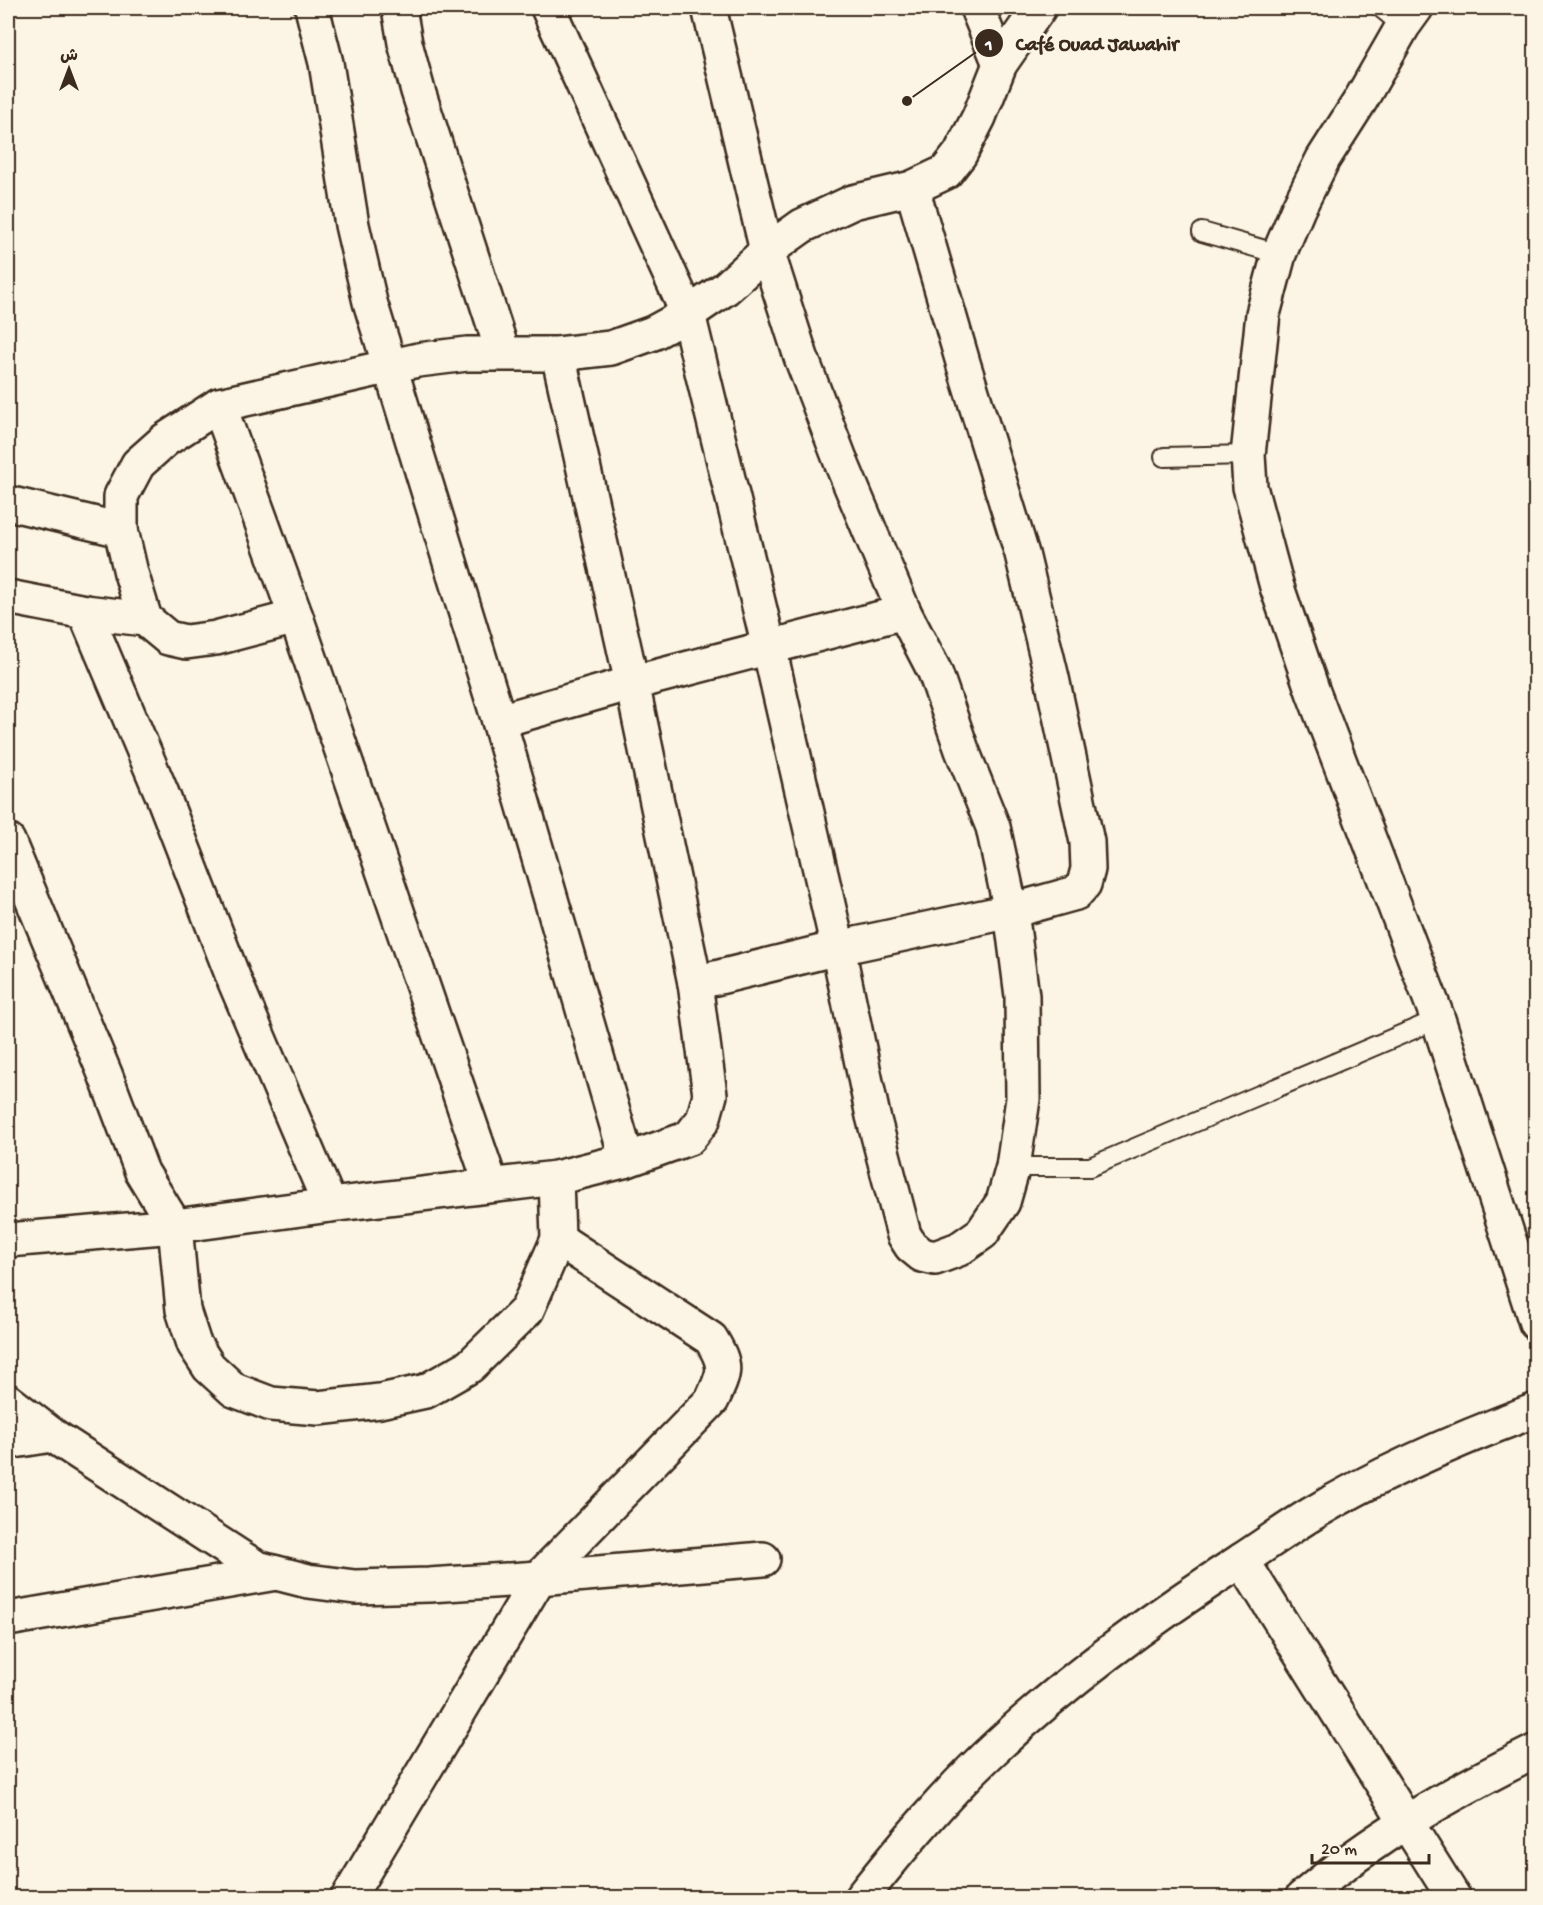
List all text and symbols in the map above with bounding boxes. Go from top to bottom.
callout: Café Ouad Jawahir [974,24,1190,62]
text: Café Ouad Jawahir [1015,35,1180,58]
text: 1 [984,36,993,57]
north arrow [39,39,99,99]
text: ش [60,48,78,67]
scale bar [1312,1827,1429,1865]
text: 20 m [1321,1840,1357,1861]

